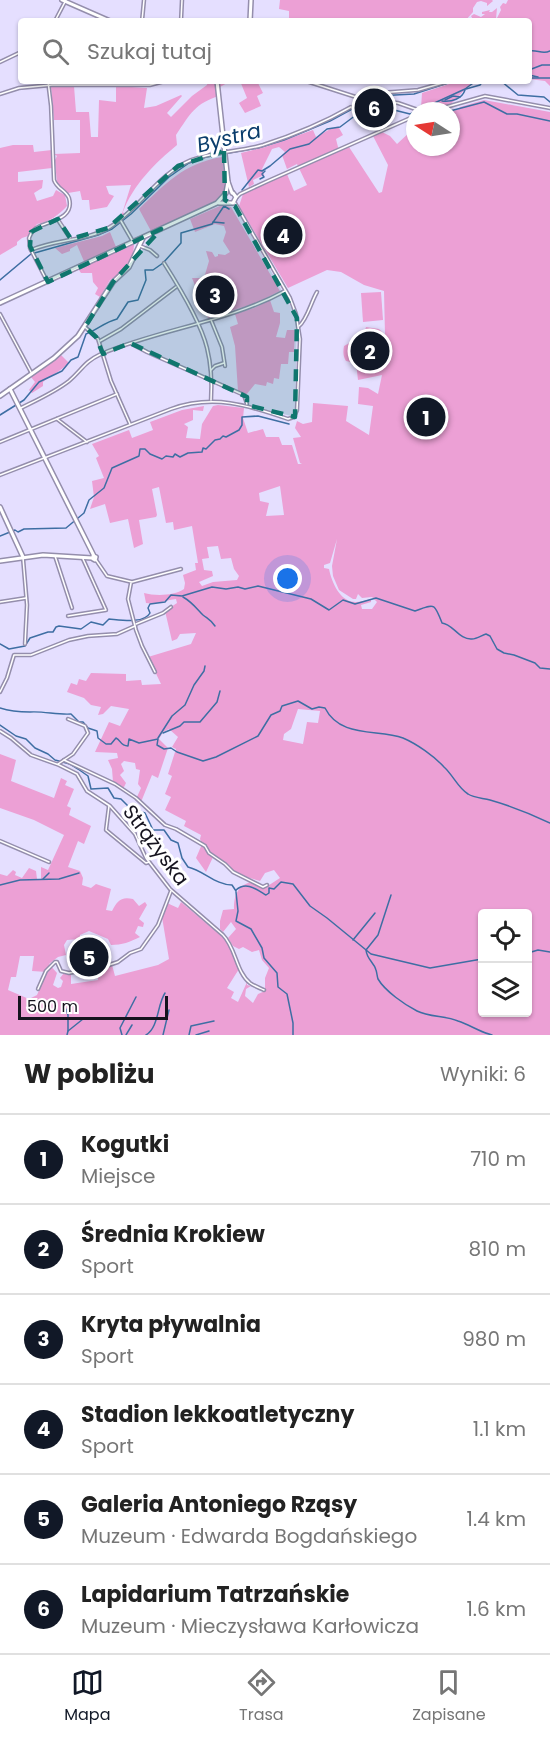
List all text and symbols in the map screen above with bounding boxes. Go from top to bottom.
search box [18,18,532,84]
icon: search [39,35,72,68]
text: Szukaj tutaj [87,36,212,67]
pin: 6 [354,86,394,130]
north arrow [406,102,460,156]
water label: Bystra [194,116,264,159]
pin: 4 [264,212,302,258]
pin: 3 [196,272,234,318]
pin: 2 [350,328,389,374]
pin: 1 [406,394,446,440]
your location [273,564,302,593]
street label: Strążyska [116,799,196,891]
map controls [478,909,532,1017]
button: locate [478,909,532,963]
pin: 5 [70,934,109,980]
button: layers [478,963,532,1017]
scale bar [18,993,168,1020]
text: 500 m [27,995,78,1018]
text: W pobliżu [24,1056,155,1092]
text: Wyniki: 6 [440,1060,526,1088]
text: Kogutki [81,1129,169,1160]
text: 1 [40,1145,47,1173]
text: 710 m [470,1145,526,1173]
text: Miejsce [81,1162,155,1190]
text: Średnia Krokiew [81,1219,265,1250]
text: 2 [38,1235,49,1263]
text: 810 m [468,1235,526,1263]
text: Sport [81,1252,134,1280]
text: Kryta pływalnia [81,1309,261,1340]
text: 3 [37,1325,50,1353]
text: 980 m [462,1325,526,1353]
text: Sport [81,1342,134,1370]
text: Stadion lekkoatletyczny [81,1399,354,1430]
text: 4 [37,1415,50,1443]
text: 1.1 km [473,1415,526,1443]
text: Sport [81,1432,134,1460]
text: Galeria Antoniego Rząsy [81,1489,357,1520]
text: 5 [37,1505,50,1533]
text: 1.4 km [467,1505,526,1533]
text: Muzeum · Edwarda Bogdańskiego [81,1522,417,1550]
text: Lapidarium Tatrzańskie [81,1579,349,1610]
text: 6 [37,1595,50,1623]
text: 1.6 km [466,1595,526,1623]
text: Muzeum · Mieczysława Karłowicza [81,1612,419,1640]
tab: Mapa [64,1666,111,1727]
tab: Trasa [239,1666,284,1727]
tab: Zapisane [412,1666,486,1727]

